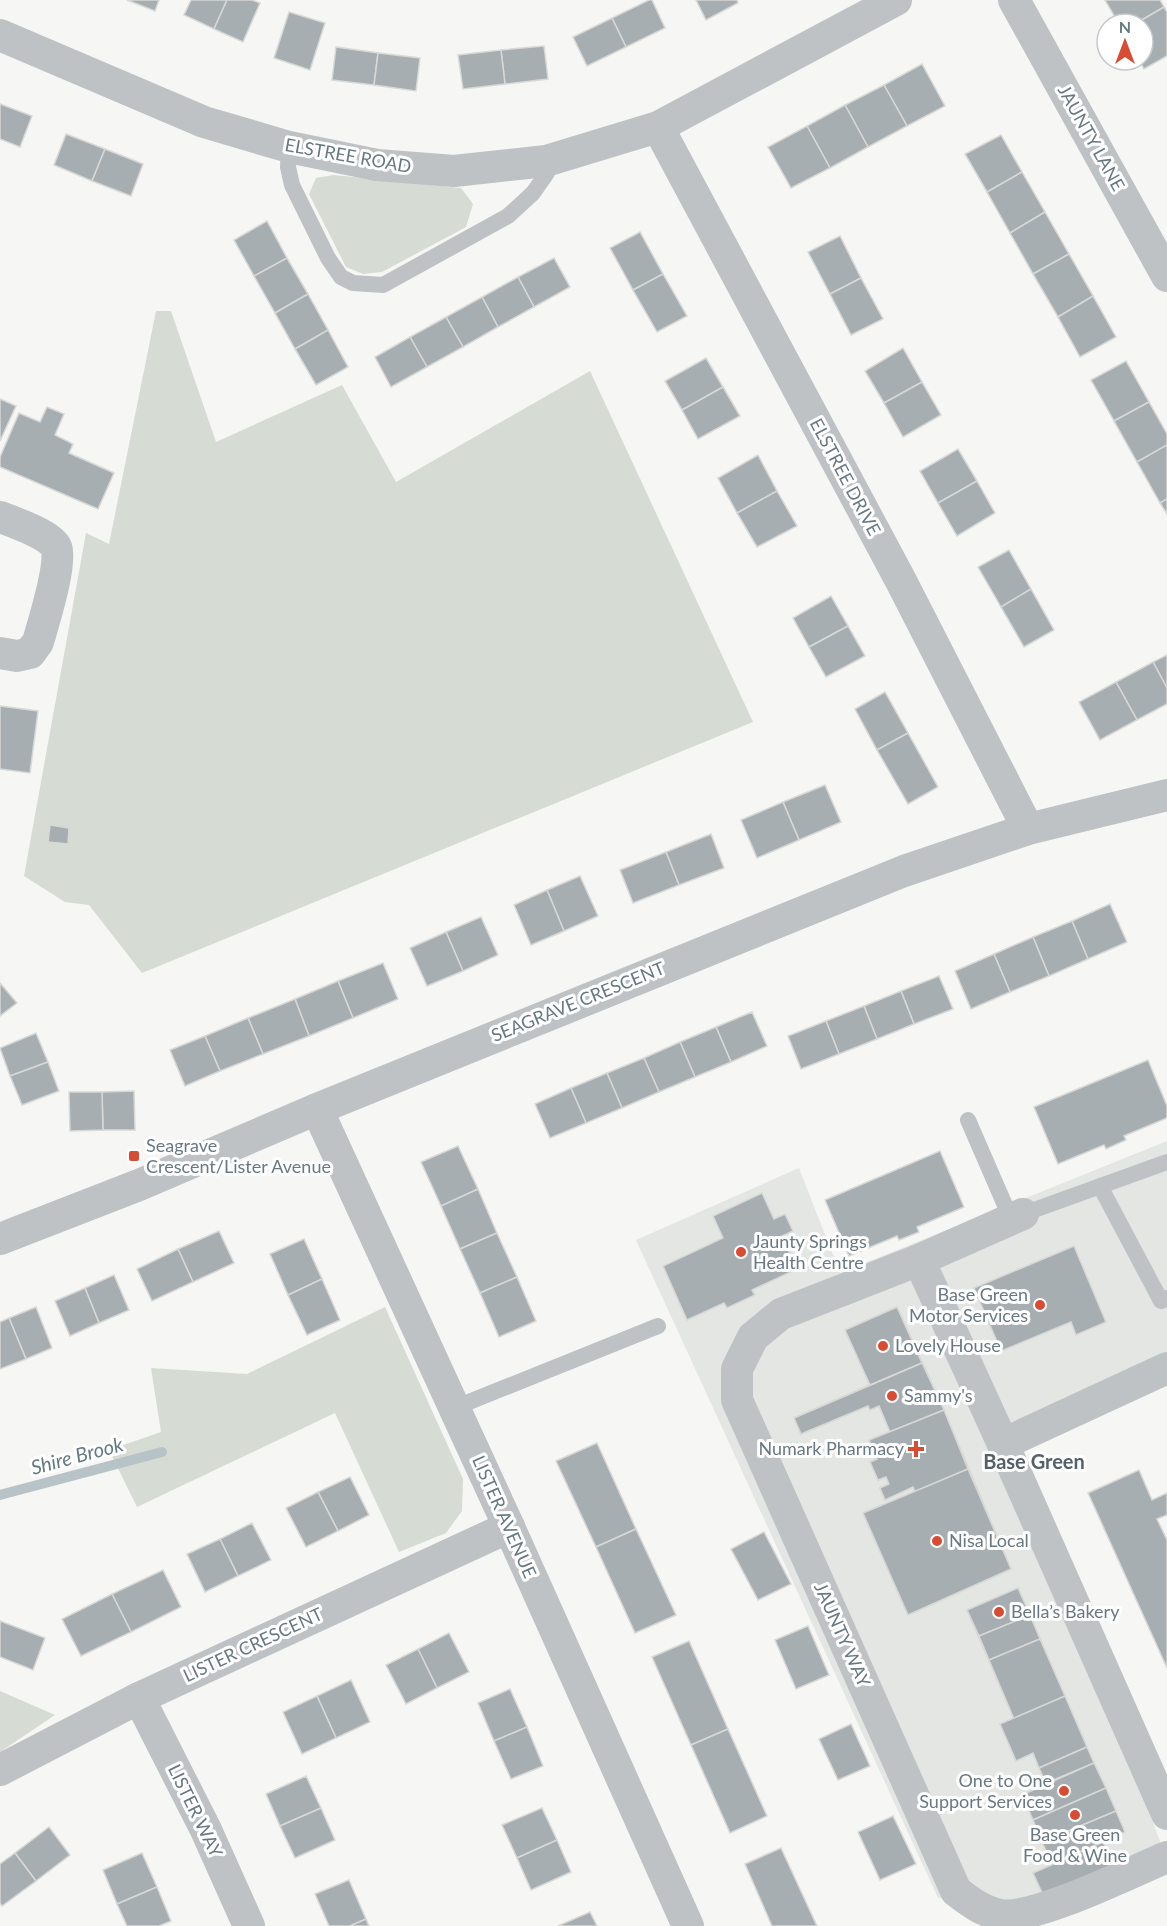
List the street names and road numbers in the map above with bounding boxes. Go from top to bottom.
street label: JAUNTY LANE [1054,81,1130,194]
street label: ELSTREE ROAD [283,133,413,177]
street label: ELSTREE DRIVE [806,414,886,539]
street label: SEAGRAVE CRESCENT [488,956,668,1046]
street label: LISTER AVENUE [468,1452,542,1581]
street label: JAUNTY WAY [810,1579,876,1691]
street label: LISTER CRESCENT [179,1602,326,1686]
street label: LISTER WAY [164,1760,228,1861]

